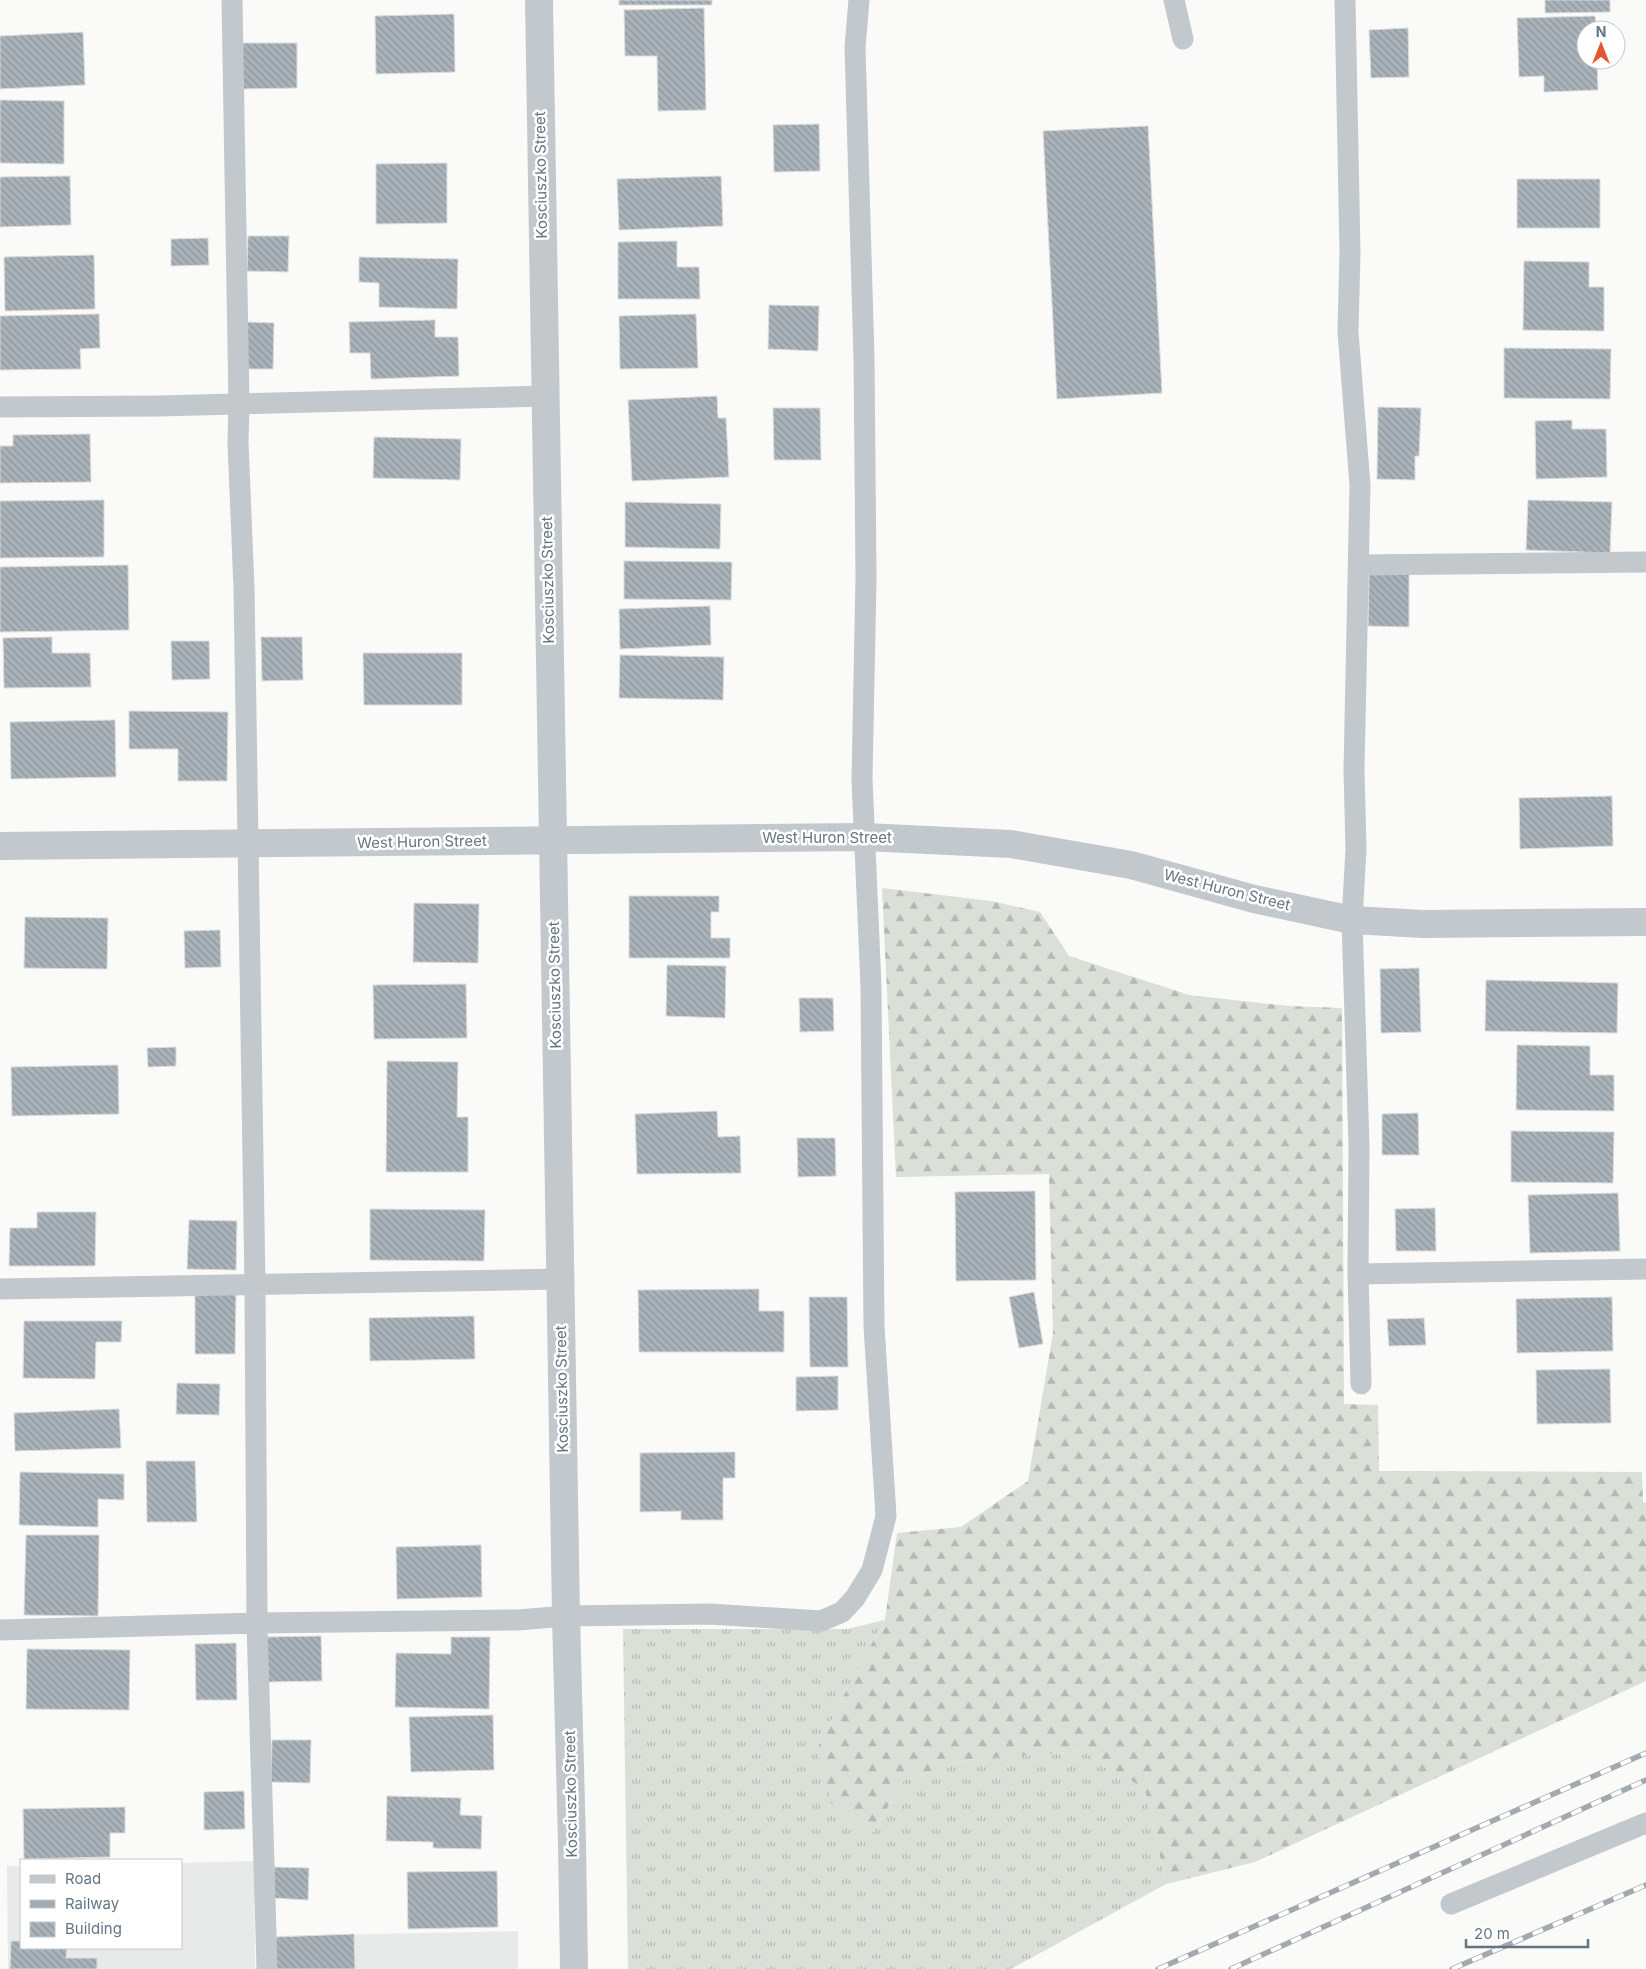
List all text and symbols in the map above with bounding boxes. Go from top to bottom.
north arrow [1576,20,1626,70]
text: N [1596,23,1606,40]
street label: Kosciuszko Street [530,111,551,239]
street label: Kosciuszko Street [537,516,558,644]
street label: West Huron Street [762,828,892,847]
street label: West Huron Street [357,831,487,852]
street label: West Huron Street [1162,865,1292,914]
street label: Kosciuszko Street [544,921,565,1049]
street label: Kosciuszko Street [551,1325,572,1453]
street label: Kosciuszko Street [560,1730,581,1858]
legend [20,1859,182,1949]
text: Road [65,1869,101,1888]
text: Railway [65,1894,120,1913]
scale bar [1466,1916,1588,1948]
text: Building [65,1919,122,1938]
text: 20 m [1474,1924,1510,1943]

